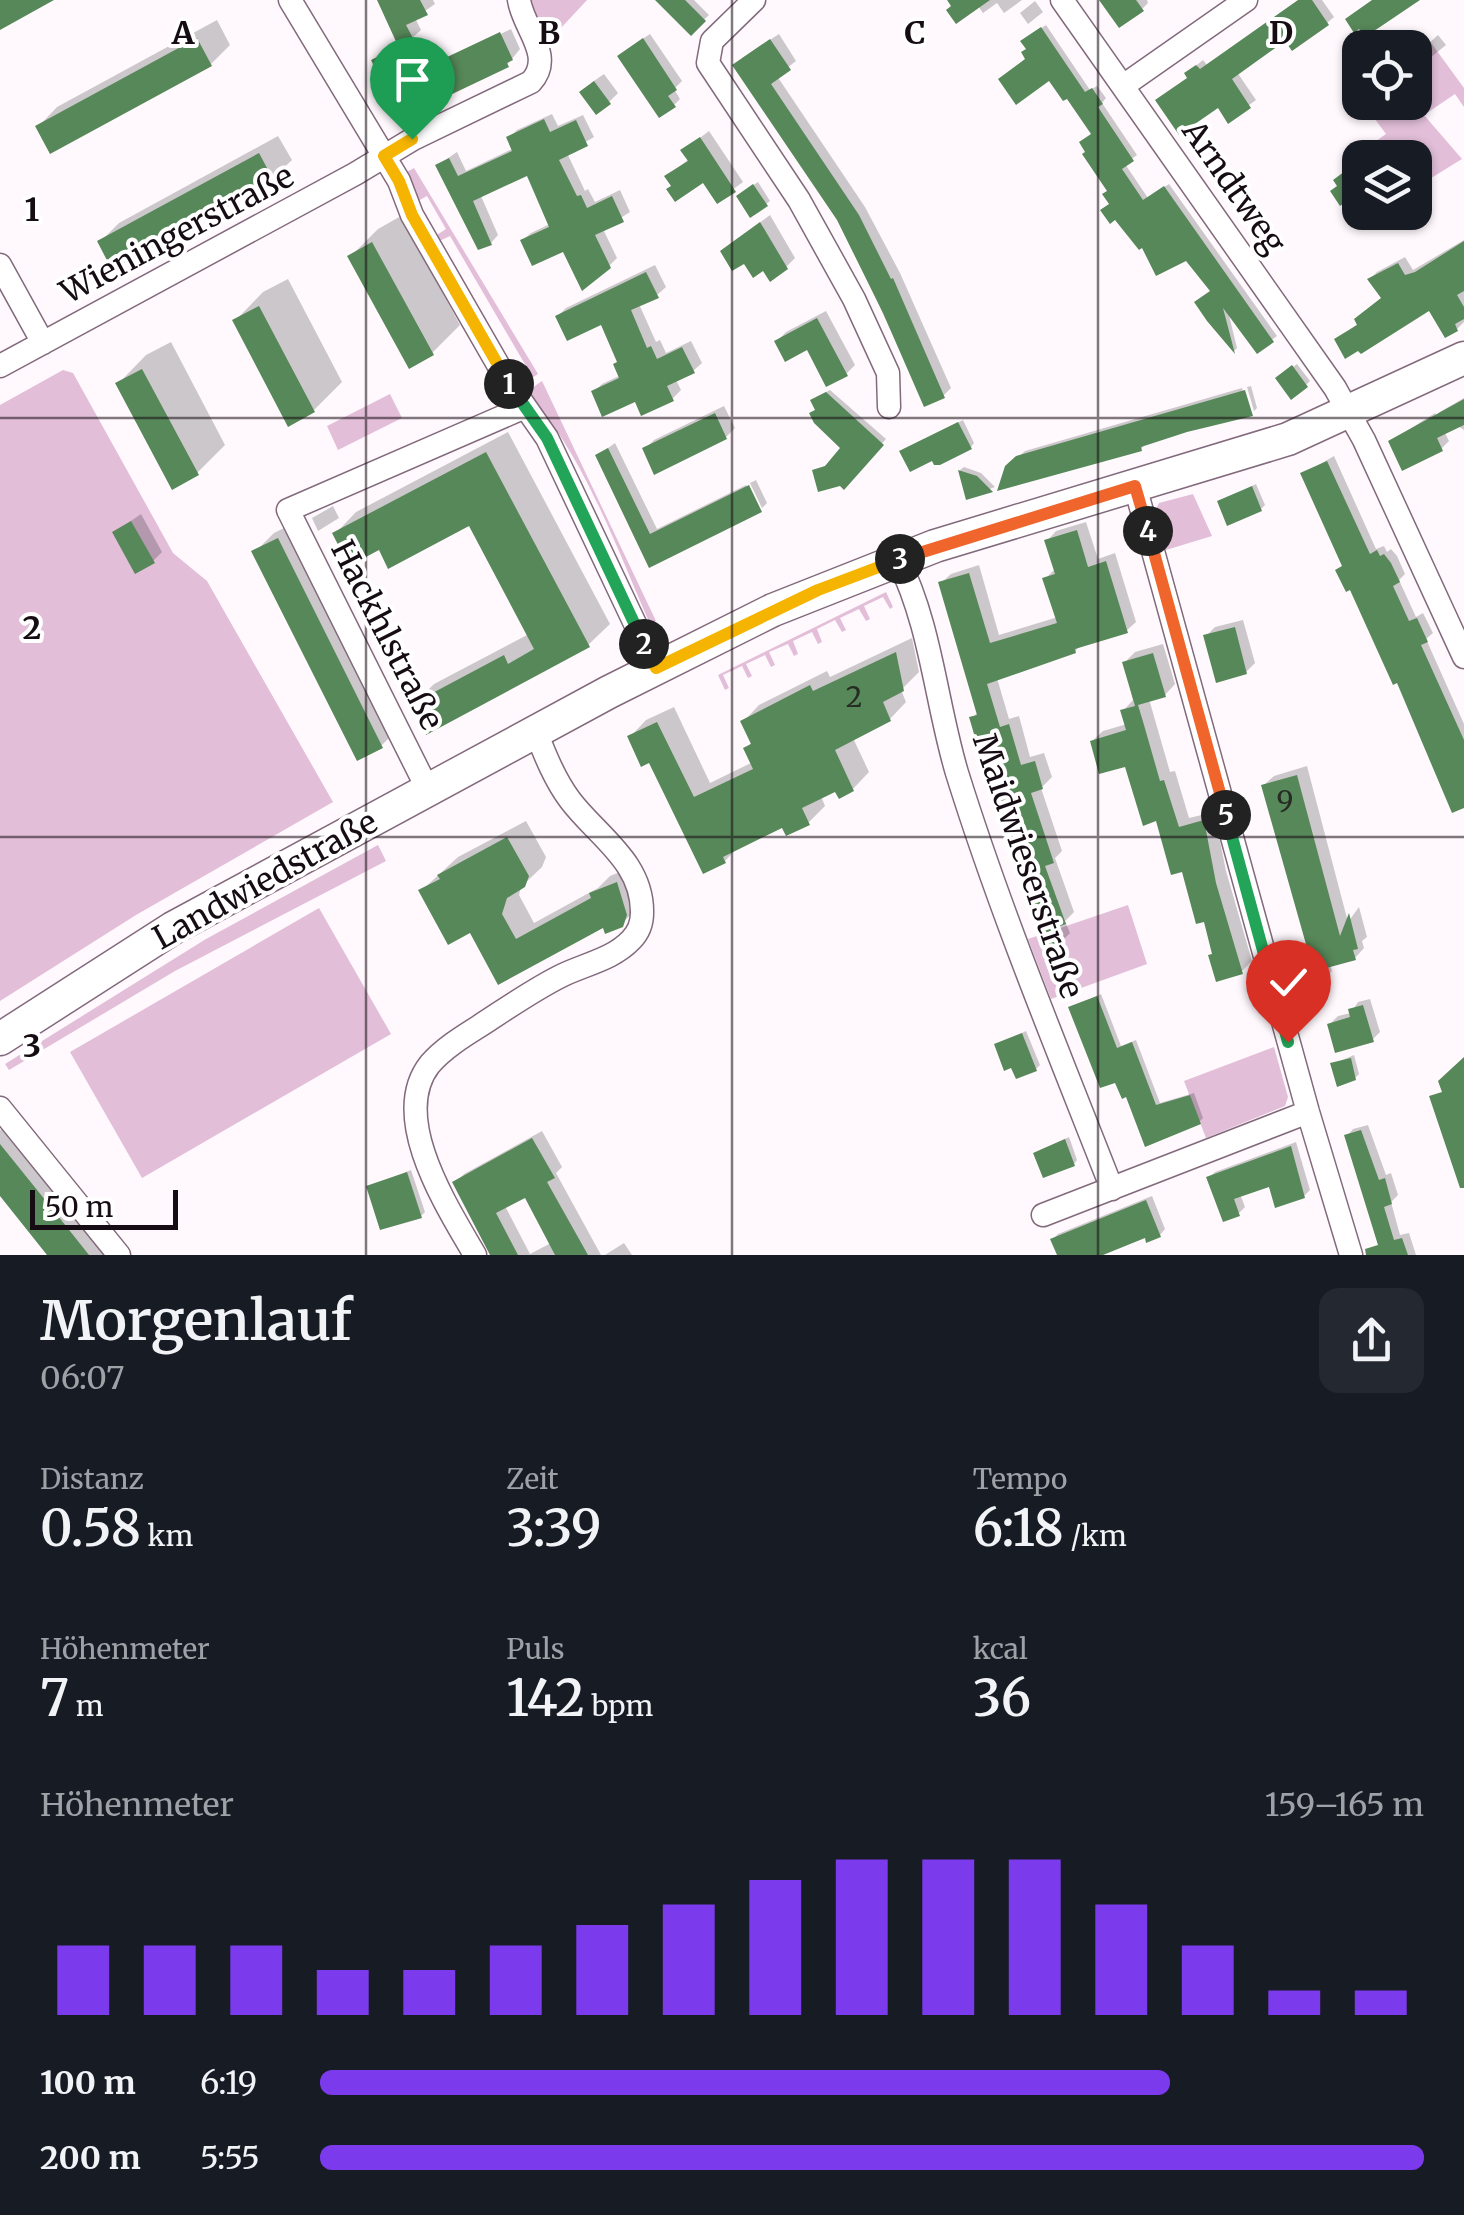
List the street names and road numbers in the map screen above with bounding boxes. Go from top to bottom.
street label: Arndtweg [1173,112,1294,261]
street label: Wieningerstraße [53,156,300,313]
street label: Hackhlstraße [322,534,452,736]
street label: Maidwieserstraße [964,729,1092,1003]
street label: Landwiedstraße [146,802,384,958]

